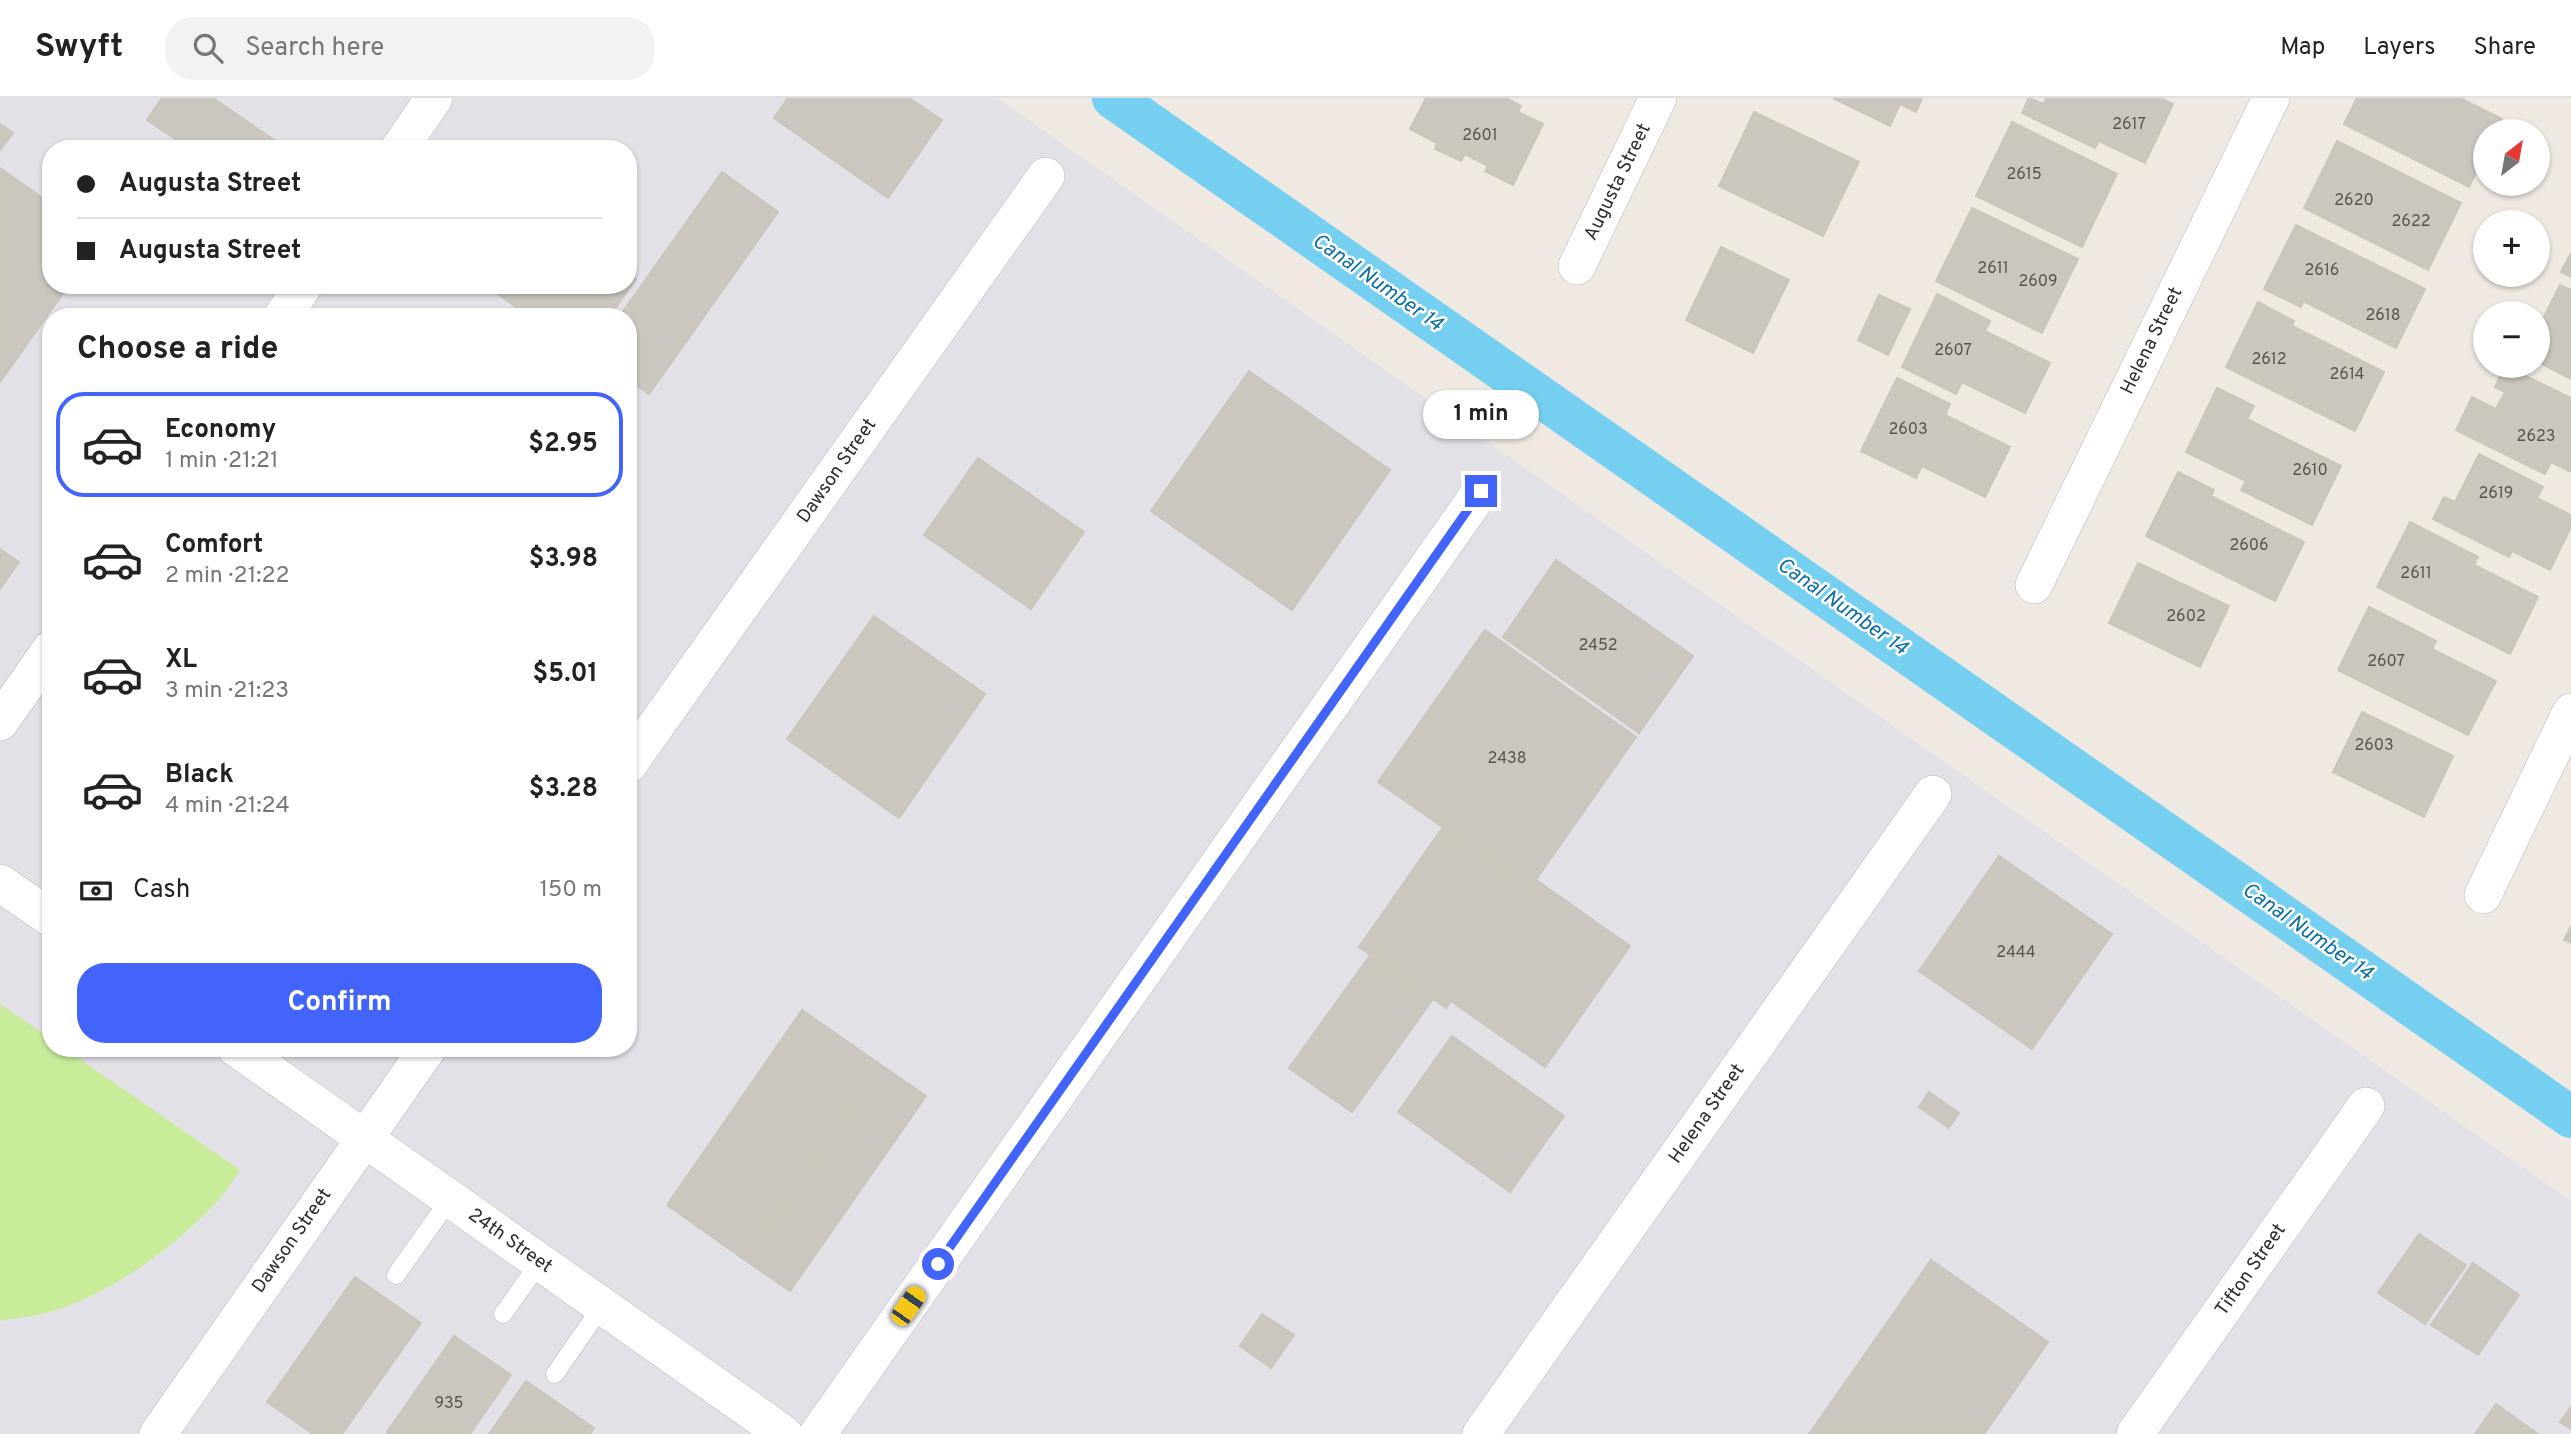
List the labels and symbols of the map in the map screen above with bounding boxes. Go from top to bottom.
house number: 2617 [2112,115,2146,135]
north arrow [2473,119,2550,196]
street label: Augusta Street [1579,120,1657,244]
house number: 2601 [1462,126,1498,146]
house number: 2615 [2006,165,2042,185]
house number: 2620 [2334,191,2374,211]
house number: 2622 [2392,212,2430,232]
water label: Canal Number 14 [1307,228,1448,339]
house number: 2611 [1977,259,2009,279]
house number: 2616 [2305,261,2339,281]
house number: 2609 [2018,272,2058,292]
street label: Helena Street [2116,283,2188,399]
house number: 2618 [2365,306,2401,326]
house number: 2607 [1934,341,1972,361]
house number: 2612 [2251,350,2287,370]
house number: 2614 [2330,365,2365,385]
callout: 1 min [1423,390,1539,438]
street label: Dawson Street [792,414,882,528]
house number: 2603 [1888,420,1928,440]
house number: 2623 [2517,427,2555,447]
house number: 2610 [2292,461,2328,481]
route end [1465,475,1497,507]
house number: 2619 [2479,484,2513,504]
house number: 2606 [2229,536,2269,556]
water label: Canal Number 14 [1772,552,1913,663]
house number: 2611 [2400,564,2432,584]
house number: 2602 [2166,607,2206,627]
house number: 2452 [1578,636,1618,656]
house number: 2607 [2367,652,2405,672]
house number: 2603 [2354,736,2394,756]
house number: 2438 [1488,749,1526,769]
water label: Canal Number 14 [2237,877,2378,988]
house number: 2444 [1996,943,2036,963]
street label: Helena Street [1664,1059,1750,1169]
street label: Dawson Street [247,1184,337,1298]
street label: 24th Street [463,1203,557,1279]
street label: Tifton Street [2210,1219,2292,1321]
route start [922,1248,954,1280]
car [888,1283,929,1329]
house number: 935 [434,1394,464,1414]

